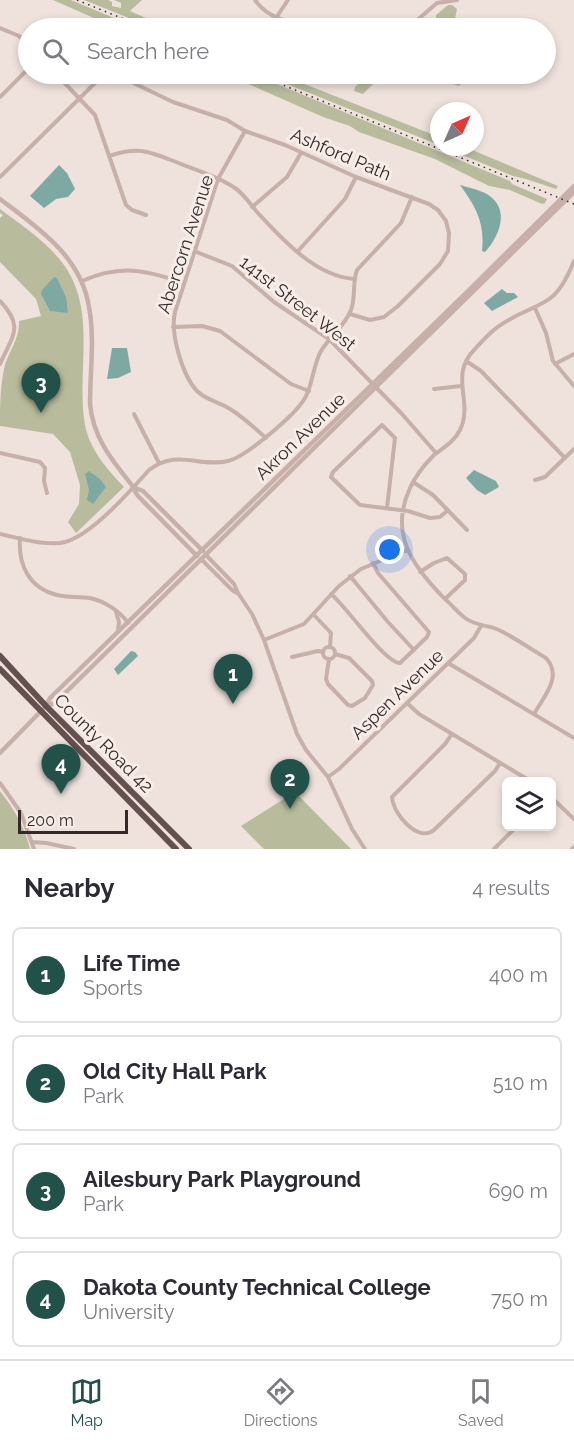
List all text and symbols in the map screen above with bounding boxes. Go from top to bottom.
search box [18,18,556,84]
icon: search [39,35,72,68]
text: Search here [87,38,209,64]
north arrow [430,102,484,156]
street label: Ashford Path [288,123,394,185]
street label: Abercorn Avenue [153,172,217,316]
street label: 141st Street West [236,251,360,355]
pin: 3 [22,364,60,413]
street label: Akron Avenue [251,388,349,484]
your location [375,535,404,564]
street label: Aspen Avenue [347,644,448,743]
pin: 1 [214,654,252,704]
street label: County Road 42 [50,689,158,797]
pin: 4 [42,744,80,794]
pin: 2 [270,760,310,809]
map controls [502,777,556,831]
button: layers [502,777,556,831]
scale bar [18,807,128,834]
text: 200 m [27,811,74,830]
text: Nearby [24,873,114,903]
text: 4 results [472,876,550,900]
text: Life Time [83,950,180,976]
text: 1 [41,963,50,987]
text: 400 m [489,963,548,987]
text: Sports [83,976,143,1000]
text: Old City Hall Park [83,1058,267,1084]
text: 2 [40,1071,51,1095]
text: 510 m [493,1071,548,1095]
text: Park [83,1084,124,1108]
text: Ailesbury Park Playground [83,1166,361,1192]
text: 3 [40,1179,51,1203]
text: 690 m [489,1179,548,1203]
text: Park [83,1192,124,1216]
text: Dakota County Technical College [83,1274,431,1300]
text: 4 [40,1287,51,1311]
text: 750 m [491,1287,548,1311]
text: University [83,1300,175,1324]
tab: Map [70,1375,103,1430]
tab: Directions [244,1375,318,1430]
tab: Saved [458,1375,504,1430]

